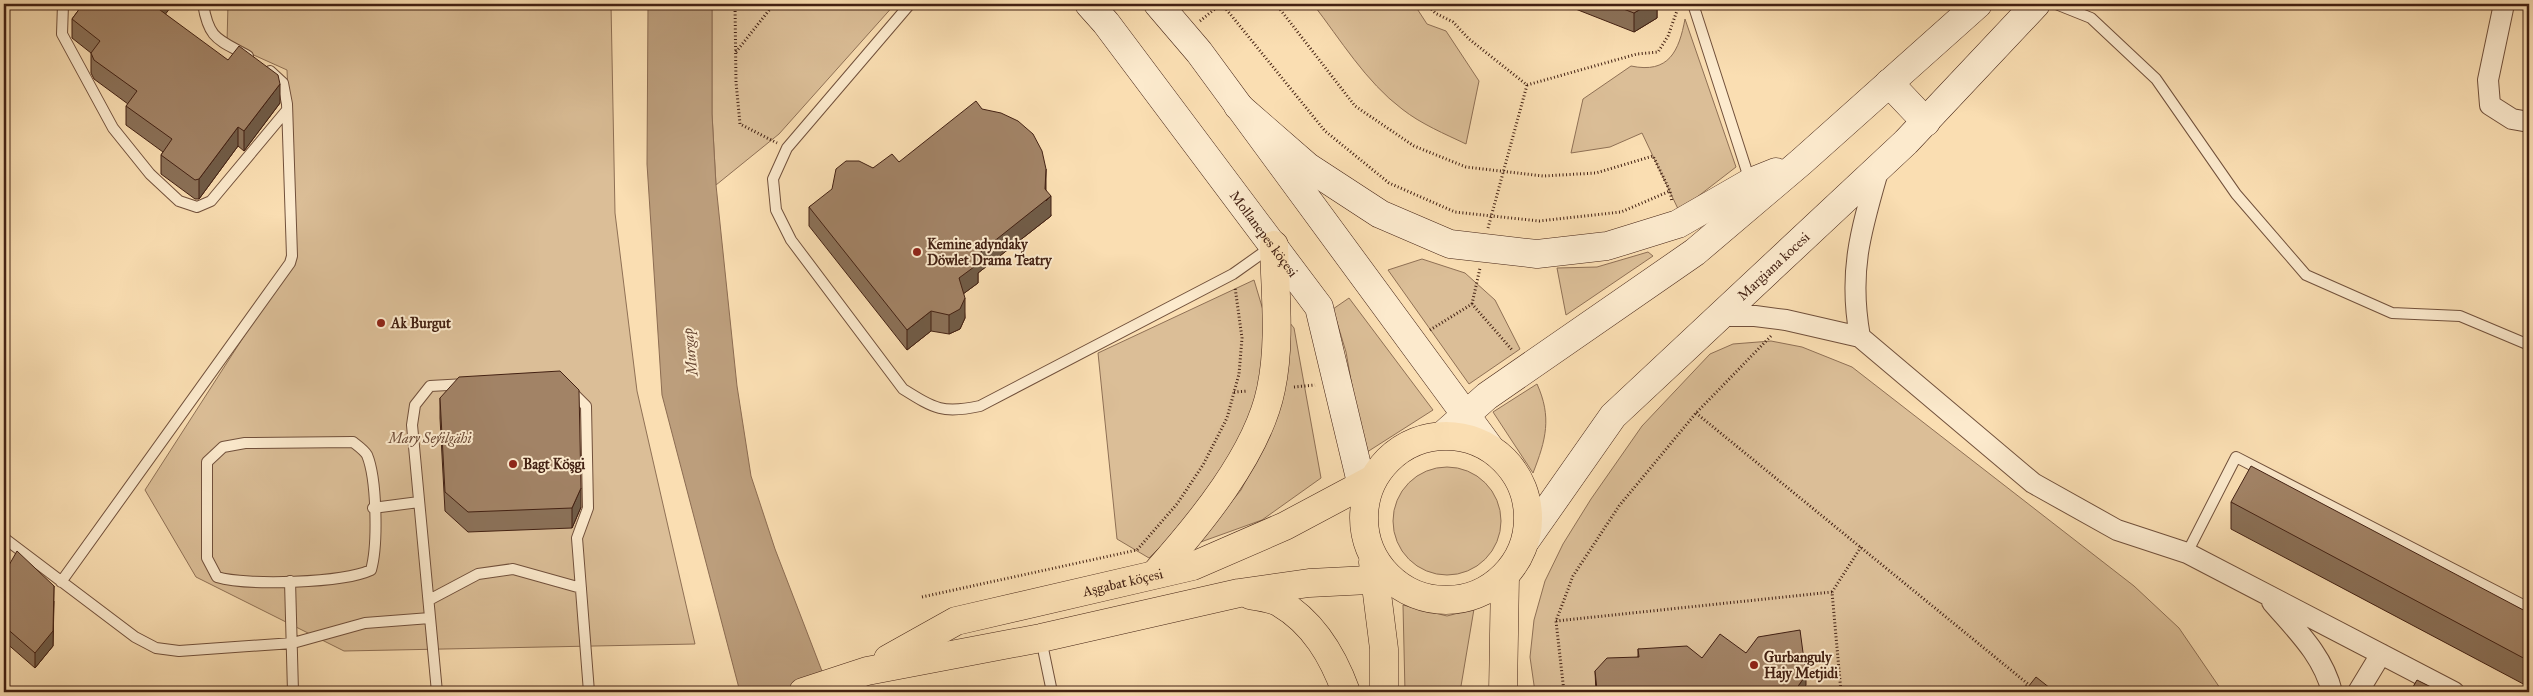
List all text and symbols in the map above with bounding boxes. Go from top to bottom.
street label: Mollanepes köçesi [1226,187,1302,280]
street label: Margiana kocesi [1734,228,1813,304]
place label: Kemine adyndaky Döwlet Drama Teatry [927,236,1053,270]
marker: Kemine adyndaky Döwlet Drama Teatry [911,246,923,258]
place label: Ak Burgut [390,315,451,333]
marker: Ak Burgut [375,317,387,329]
water label: Murgap [679,327,703,379]
park label: Mary Seýilgähi [386,430,472,447]
place label: Bagt Köşgi [523,456,585,474]
marker: Bagt Köşgi [507,458,519,470]
street label: Aşgabat köçesi [1080,565,1165,600]
place label: Gurbanguly Hajy Metjidi [1764,649,1838,683]
marker: Gurbanguly Hajy Metjidi [1748,659,1760,671]

